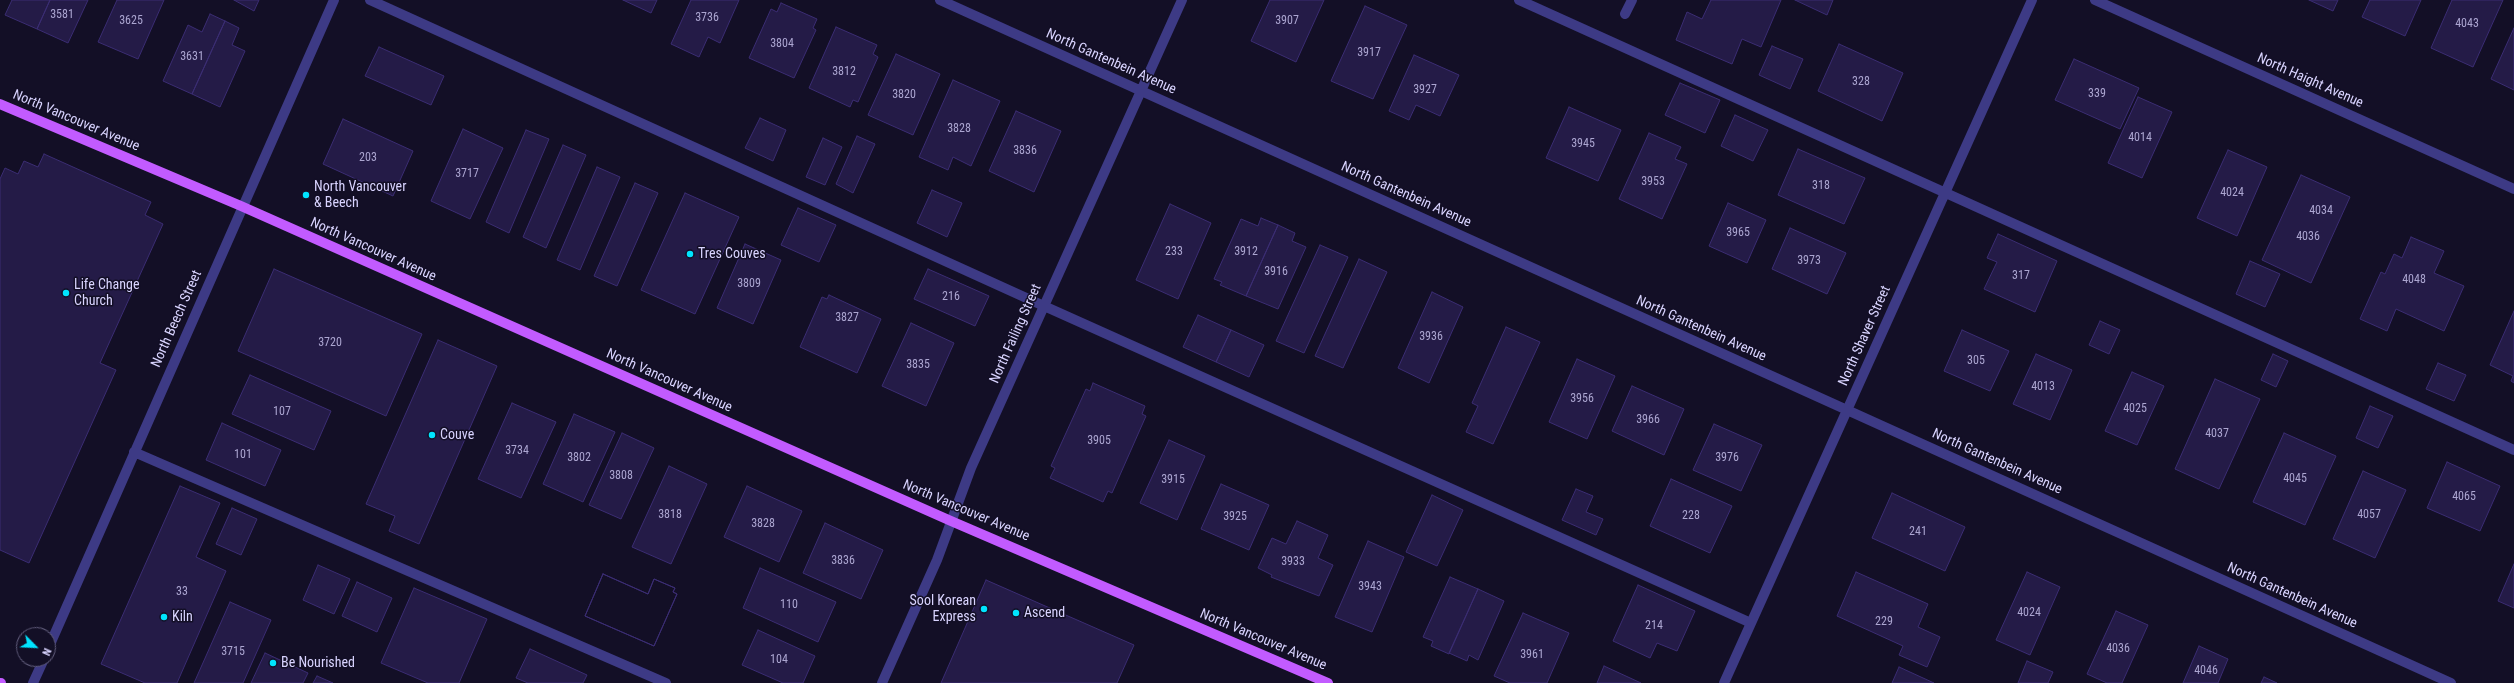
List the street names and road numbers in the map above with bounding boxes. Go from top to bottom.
street label: North Gantenbein Avenue [1043,26,1179,98]
street label: North Haight Avenue [2254,50,2366,112]
street label: North Vancouver Avenue [10,87,142,155]
street label: North Gantenbein Avenue [1338,159,1474,231]
street label: North Vancouver Avenue [307,215,439,285]
street label: North Beech Street [148,268,206,370]
street label: North Failing Street [987,282,1045,386]
street label: North Shaver Street [1835,283,1895,389]
street label: North Gantenbein Avenue [1633,293,1769,365]
street label: North Vancouver Avenue [603,346,735,416]
street label: North Gantenbein Avenue [1929,426,2065,498]
street label: North Vancouver Avenue [900,477,1032,545]
street label: North Gantenbein Avenue [2224,560,2360,632]
street label: North Vancouver Avenue [1197,606,1329,674]

